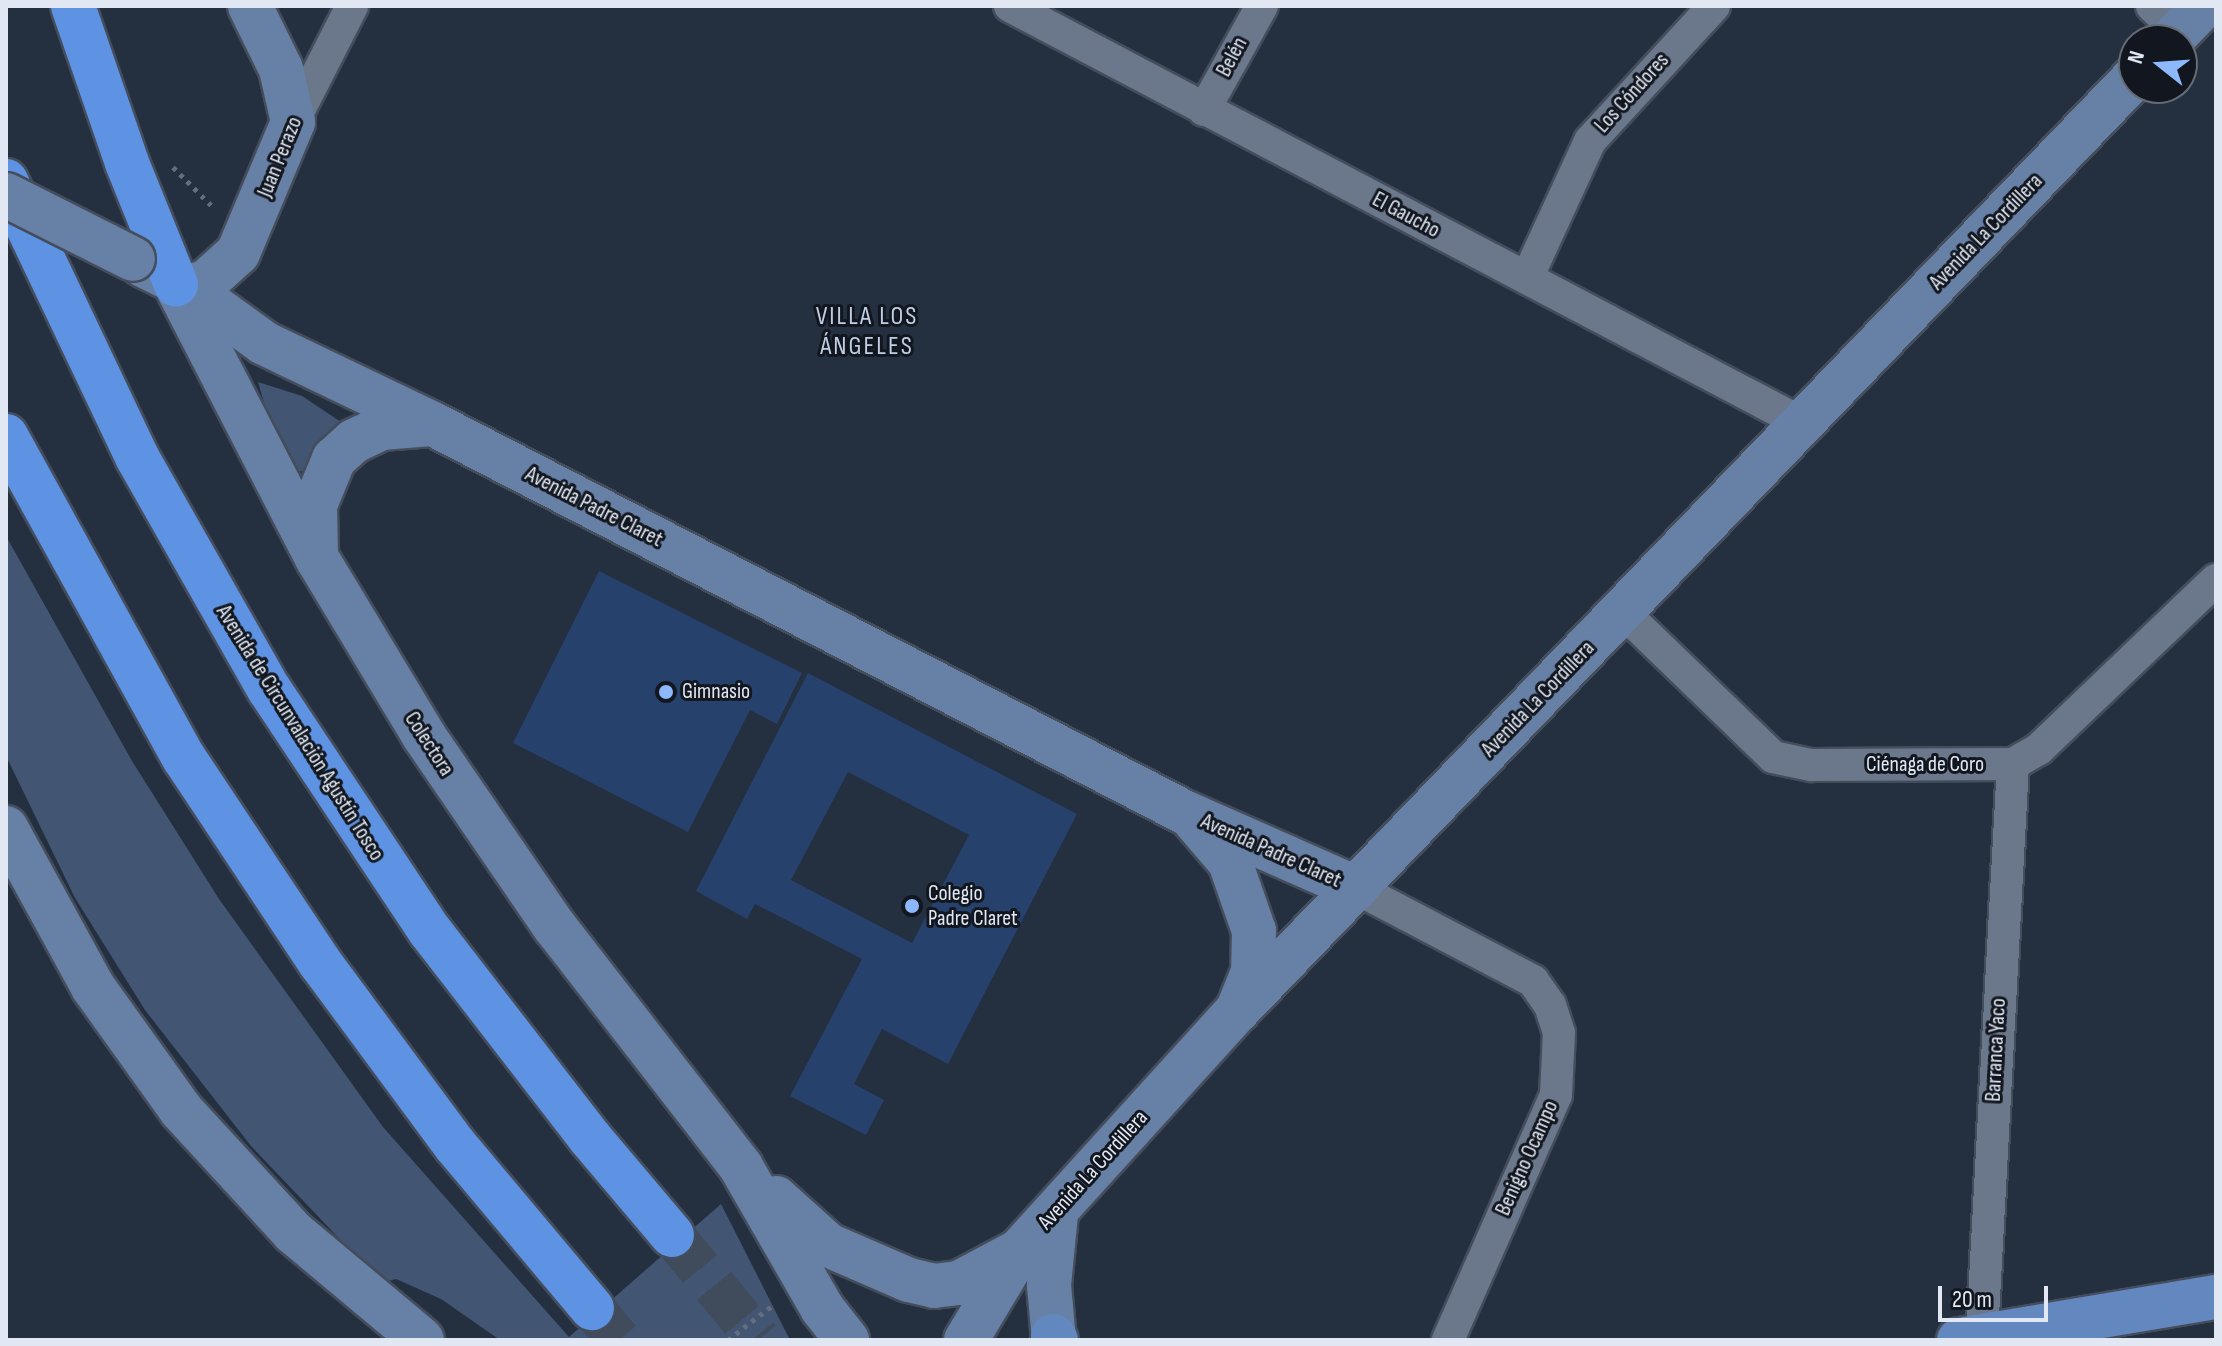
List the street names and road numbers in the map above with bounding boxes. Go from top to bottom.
street label: Belén [1211,33,1253,81]
street label: Los Cóndores [1589,48,1675,138]
street label: Juan Perazo [252,113,308,201]
street label: Avenida La Cordillera [1924,168,2048,296]
street label: El Gaucho [1368,186,1444,244]
street label: Avenida Padre Claret [521,461,667,553]
street label: Avenida de Circunvalación Agustín Tosco [210,600,390,866]
street label: Avenida La Cordillera [1476,635,1600,763]
street label: Colectora [399,707,459,781]
street label: Ciénaga de Coro [1866,752,1984,778]
street label: Avenida Padre Claret [1197,808,1345,894]
street label: Barranca Yaco [1980,998,2012,1102]
street label: Benigno Ocampo [1490,1096,1564,1220]
street label: Avenida La Cordillera [1033,1105,1153,1235]

